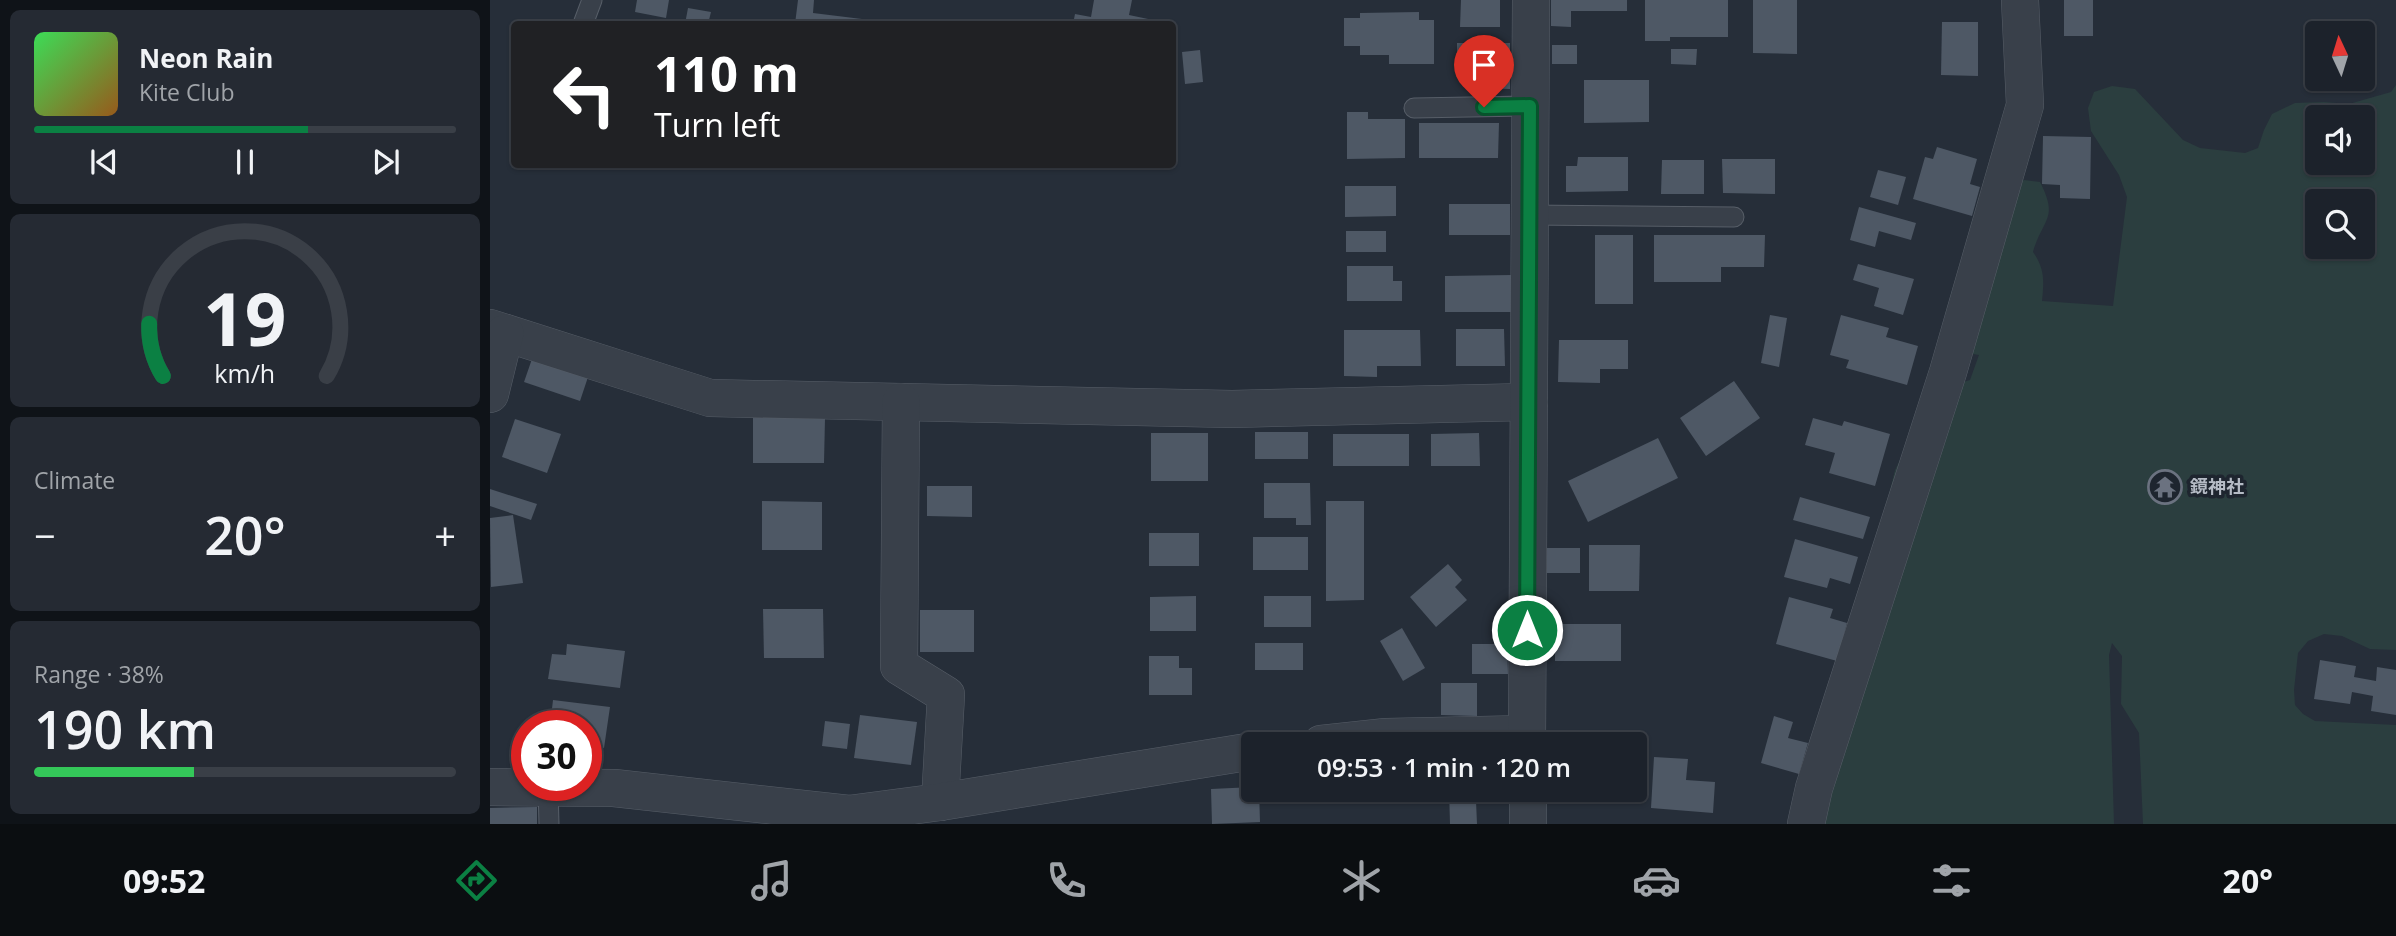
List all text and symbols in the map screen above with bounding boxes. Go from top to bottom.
north arrow [2305,21,2375,91]
map controls [2305,21,2375,259]
pin [1454,35,1514,107]
text: Neon Rain [139,40,273,76]
text: 110 m [654,40,799,106]
icon: arrive [1465,46,1503,84]
icon: left [539,49,630,140]
text: Kite Club [139,76,234,108]
text: Turn left [654,103,780,146]
button: sound [2305,105,2375,175]
icon: previous [85,143,123,181]
icon: pause [226,143,264,181]
icon: next [367,143,405,181]
button: search [2305,189,2375,259]
text: 19 [203,269,287,368]
text: km/h [215,356,275,390]
text: Climate [34,464,115,496]
temple icon: 鏡神社 [2146,468,2184,506]
place label: 鏡神社 [2189,474,2244,498]
text: 20° [204,499,286,570]
text: − [34,509,56,561]
text: + [434,509,456,561]
position arrow [1490,593,1564,667]
text: Range · 38% [34,658,164,690]
text: 190 km [34,693,216,764]
speed limit sign: 30 [511,710,602,801]
text: 09:53 · 1 min · 120 m [1317,749,1571,785]
icon: directions [452,856,501,905]
icon: music [747,856,796,905]
icon: phone [1042,856,1091,905]
icon: climate [1337,856,1386,905]
icon: car [1632,856,1681,905]
icon: filters [1927,856,1976,905]
text: 09:52 [123,859,205,902]
text: 20° [2223,859,2273,902]

